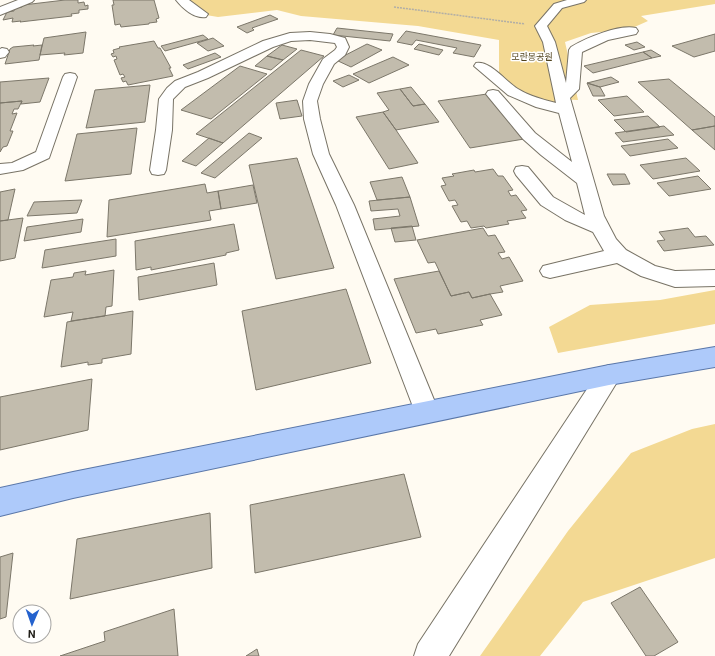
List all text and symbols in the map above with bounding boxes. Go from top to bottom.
park label: 모란봉공원 [511,52,553,62]
north arrow [12,604,52,644]
text: N [27,627,36,640]

